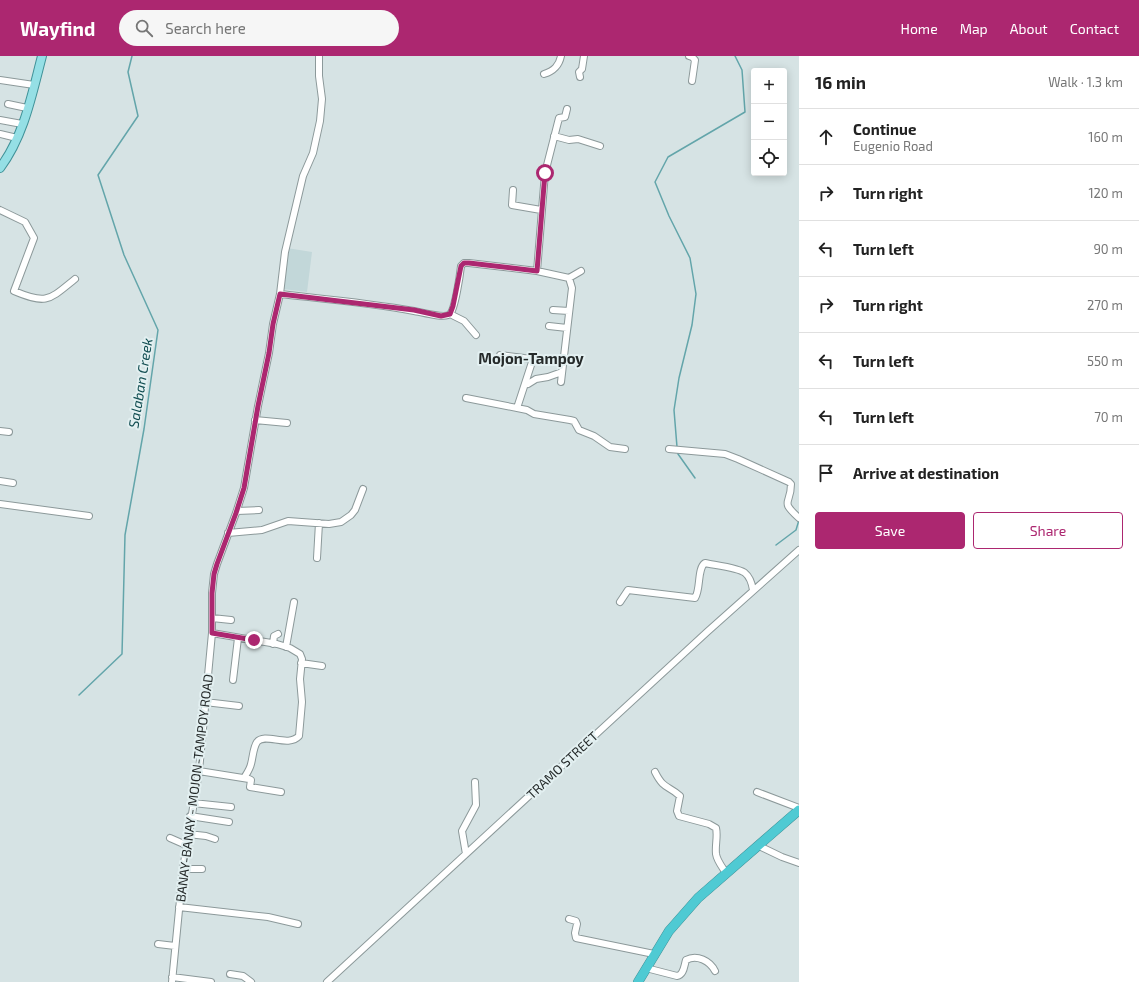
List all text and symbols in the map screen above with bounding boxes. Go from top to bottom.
search box [119,10,399,46]
text: Wayfind [20,17,95,40]
icon: search [133,17,155,39]
text: Search here [165,19,246,37]
text: Home [901,20,938,37]
text: Map [960,20,988,37]
text: About [1010,20,1048,37]
text: Contact [1070,20,1119,37]
map controls [751,68,787,176]
button: + [751,68,787,104]
text: 16 min [815,72,866,92]
text: Walk · 1.3 km [1048,74,1123,90]
button: − [751,104,787,140]
text: Continue [853,120,916,138]
icon: ahead [815,126,837,148]
text: 160 m [1088,129,1123,145]
text: Eugenio Road [853,138,933,154]
button: locate [751,140,787,176]
route start [536,164,554,182]
icon: right [815,182,837,204]
text: Turn right [853,184,923,202]
text: 120 m [1088,185,1123,201]
icon: left [815,238,837,260]
text: Turn left [853,240,914,258]
text: 90 m [1093,241,1123,257]
icon: right [815,294,837,316]
text: Turn right [853,296,923,314]
text: 270 m [1087,297,1123,313]
water label: Salaban Creek [124,337,156,429]
district label: Mojon-Tampoy [478,349,584,368]
icon: left [815,350,837,372]
text: Turn left [853,352,914,370]
text: 550 m [1087,353,1123,369]
icon: left [815,406,837,428]
text: Turn left [853,408,914,426]
text: 70 m [1094,409,1123,425]
icon: arrive [815,462,837,484]
text: Arrive at destination [853,464,999,482]
button: Save [815,512,965,549]
button: Share [973,512,1123,549]
route end [245,631,263,649]
street label: BANAY-BANAY - MOJON-TAMPOY ROAD [172,673,216,903]
street label: TRAMO STREET [523,728,601,802]

